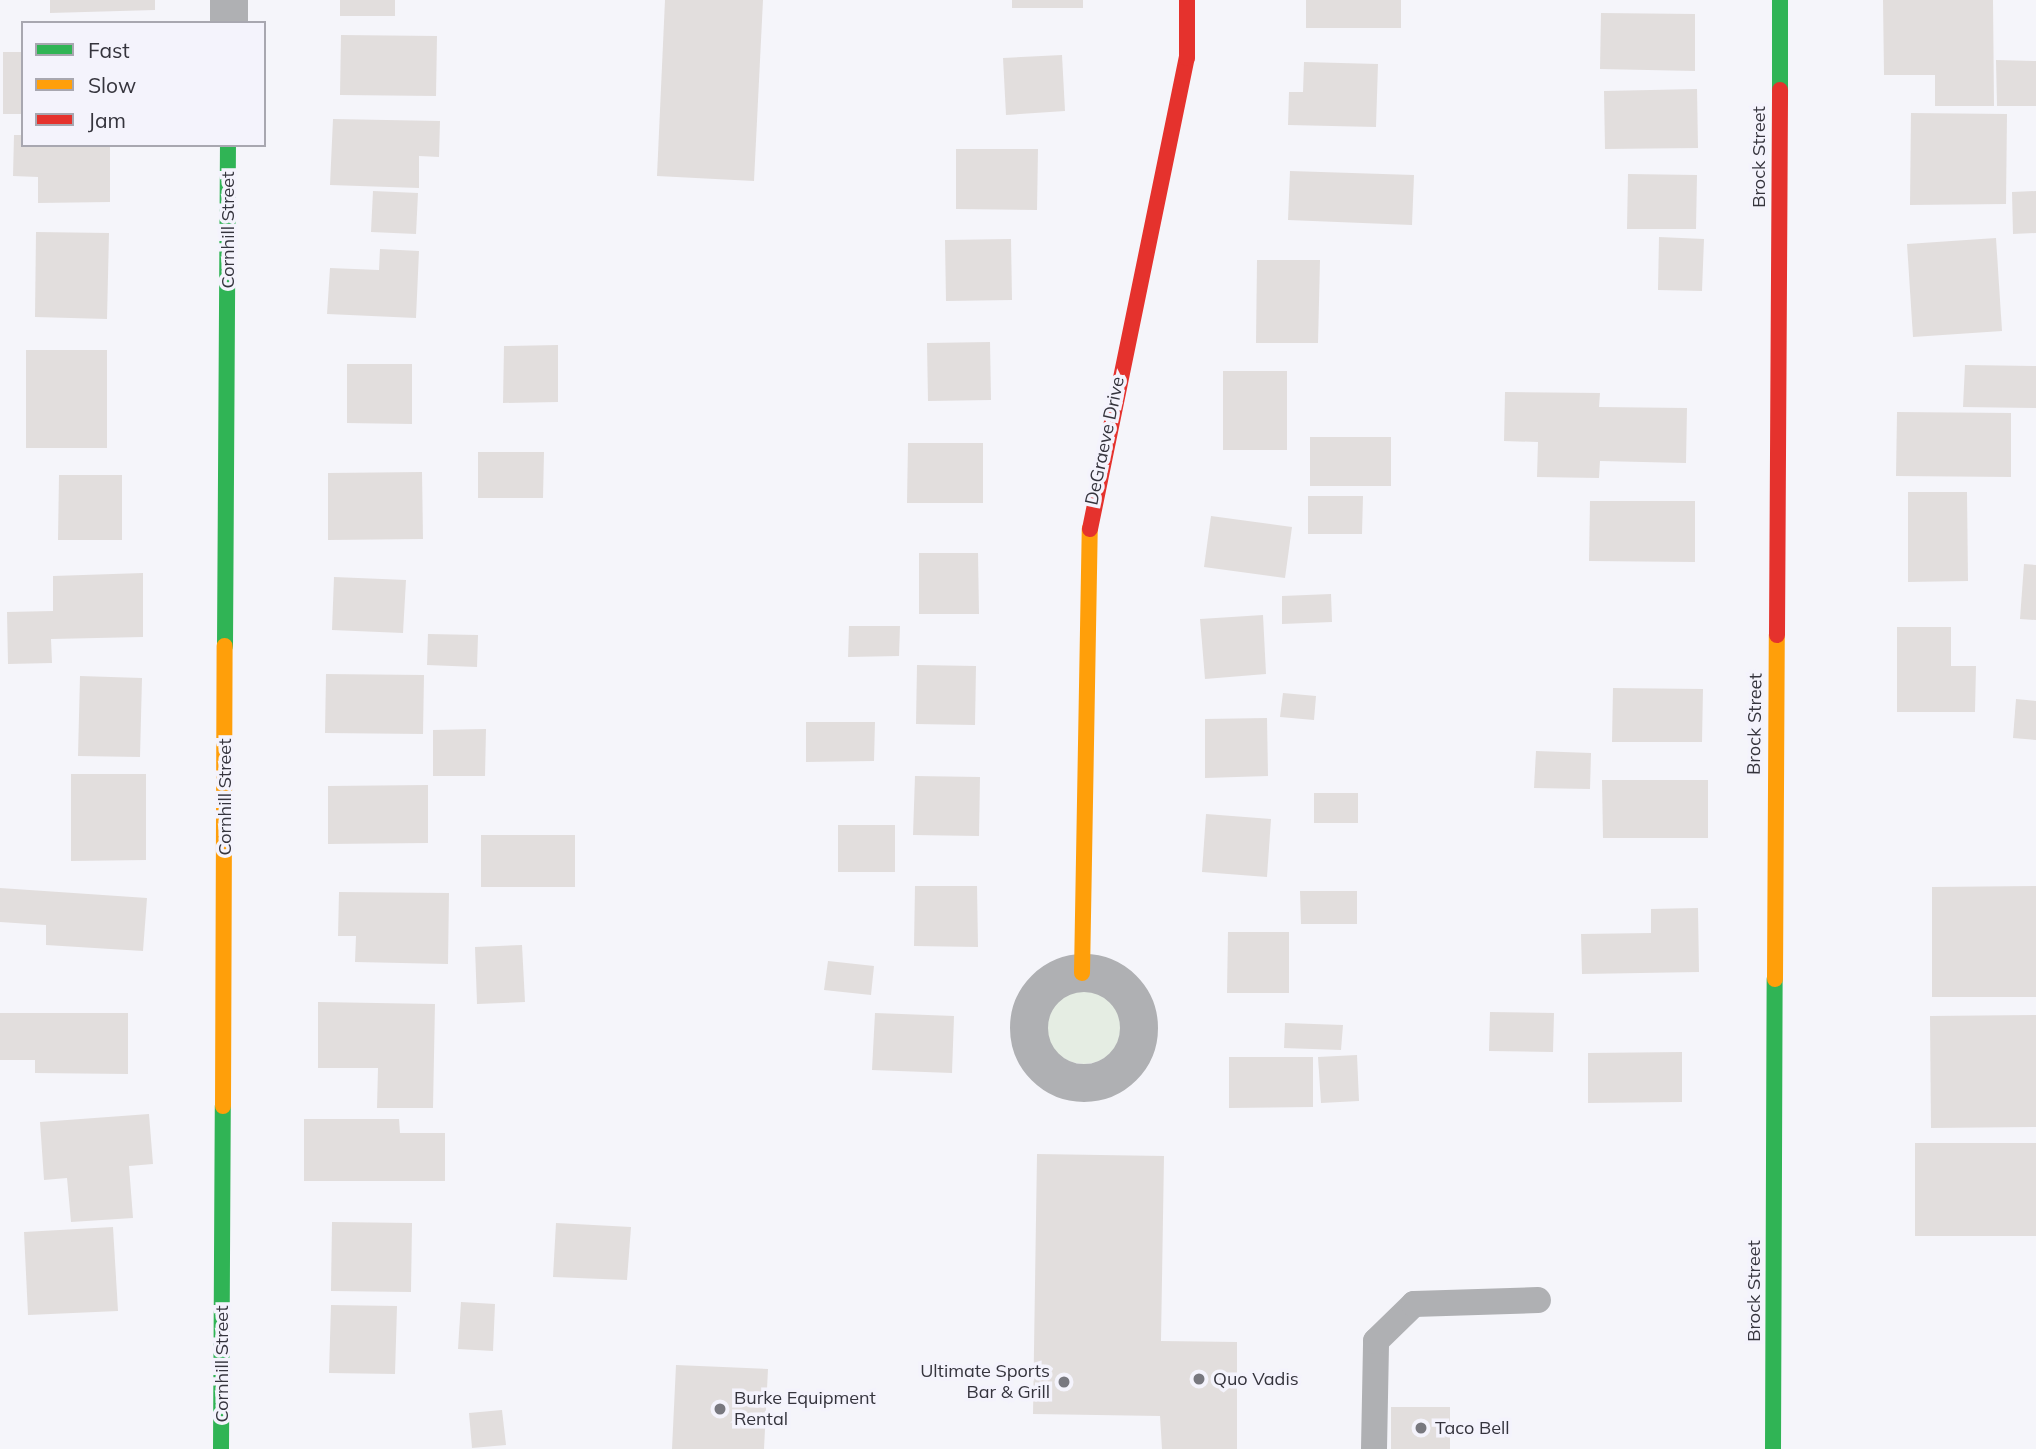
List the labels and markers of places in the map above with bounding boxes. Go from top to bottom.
place label: Ultimate Sports Bar & Grill [920,1361,1050,1404]
place label: Quo Vadis [1213,1368,1299,1390]
marker: Quo Vadis [1191,1371,1207,1387]
marker: Ultimate Sports Bar & Grill [1056,1374,1072,1390]
place label: Burke Equipment Rental [734,1388,876,1430]
marker: Burke Equipment Rental [712,1401,728,1417]
place label: Taco Bell [1435,1417,1510,1439]
marker: Taco Bell [1413,1420,1429,1436]

